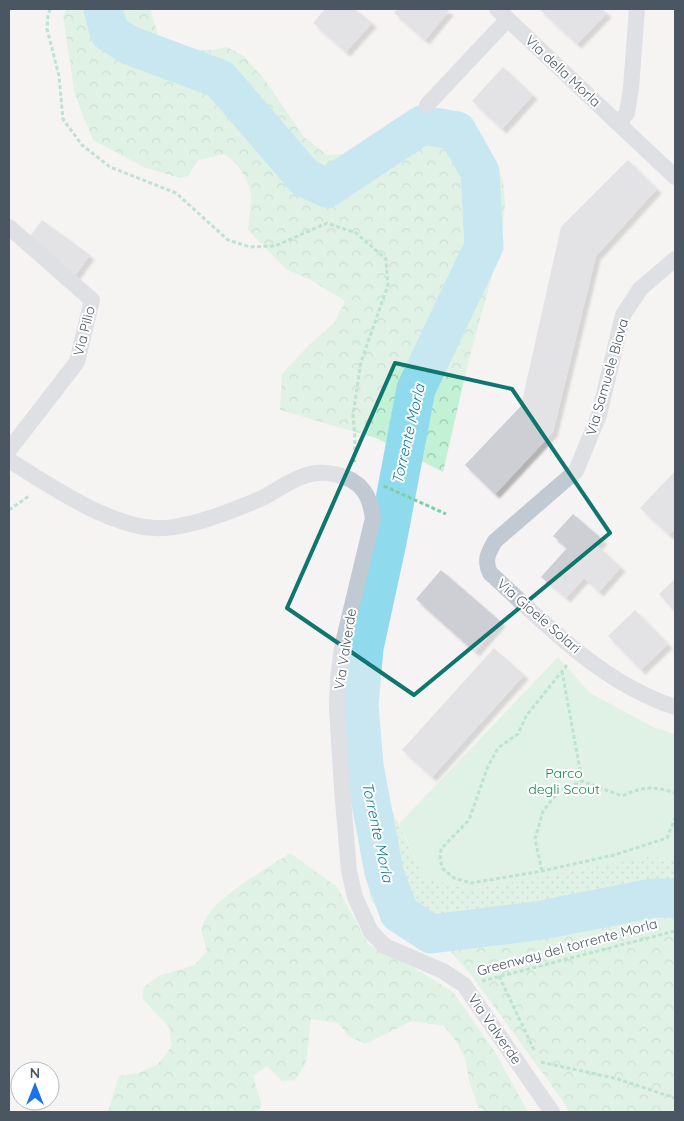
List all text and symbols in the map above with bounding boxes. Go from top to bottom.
street label: Via della Morla [521,31,605,111]
street label: Via Pilio [69,304,99,358]
street label: Via Samuele Biava [582,316,632,438]
water label: Torrente Morla [387,381,429,486]
street label: Via Gioele Solari [493,575,585,657]
street label: Via Valverde [330,607,360,691]
park label: Parco degli Scout [528,764,600,798]
water label: Torrente Morla [358,780,398,885]
street label: Greenway del torrente Morla [475,914,659,980]
street label: Via Valverde [464,990,526,1068]
north arrow [10,1061,60,1111]
text: N [30,1064,40,1082]

